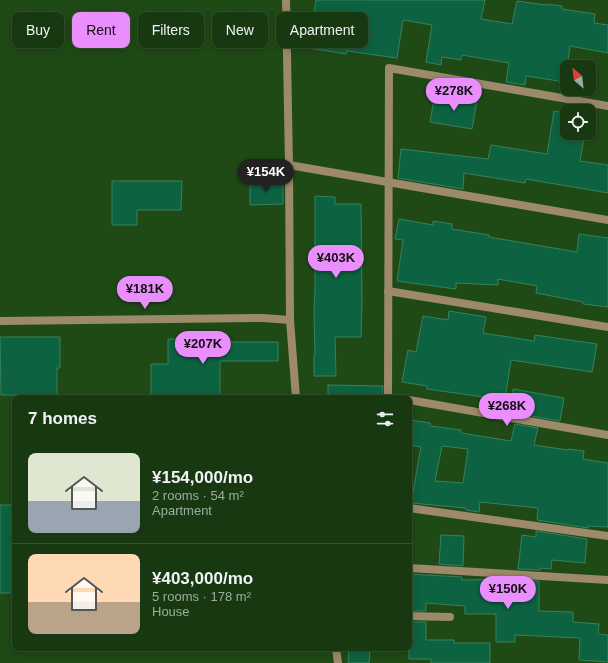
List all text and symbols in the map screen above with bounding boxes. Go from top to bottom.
chip: Buy [12,12,64,48]
chip: Rent [72,12,130,48]
chip: Filters [138,12,204,48]
chip: New [212,12,268,48]
chip: Apartment [276,12,368,48]
north arrow [560,60,596,96]
map controls [560,60,596,140]
pin: ¥278K [426,78,482,112]
text: ¥278K [435,83,473,98]
button: locate [560,104,596,140]
pin: ¥154K [238,159,294,193]
text: ¥154K [247,164,285,179]
pin: ¥403K [308,245,364,279]
text: ¥403K [317,250,355,265]
pin: ¥181K [117,276,173,310]
text: ¥181K [126,281,164,296]
pin: ¥207K [175,331,231,365]
text: ¥207K [184,336,222,351]
pin: ¥268K [479,393,535,427]
text: ¥268K [488,398,526,413]
icon: filters [374,408,396,430]
text: 7 homes [28,409,97,428]
text: ¥154,000/mo [152,468,253,487]
icon: home [60,469,108,517]
text: 2 rooms · 54 m² [152,488,244,503]
text: Apartment [152,503,212,518]
text: ¥403,000/mo [152,569,253,588]
icon: home [60,570,108,618]
pin: ¥150K [480,576,536,610]
text: ¥150K [489,581,527,596]
text: 5 rooms · 178 m² [152,589,251,604]
text: House [152,604,190,619]

